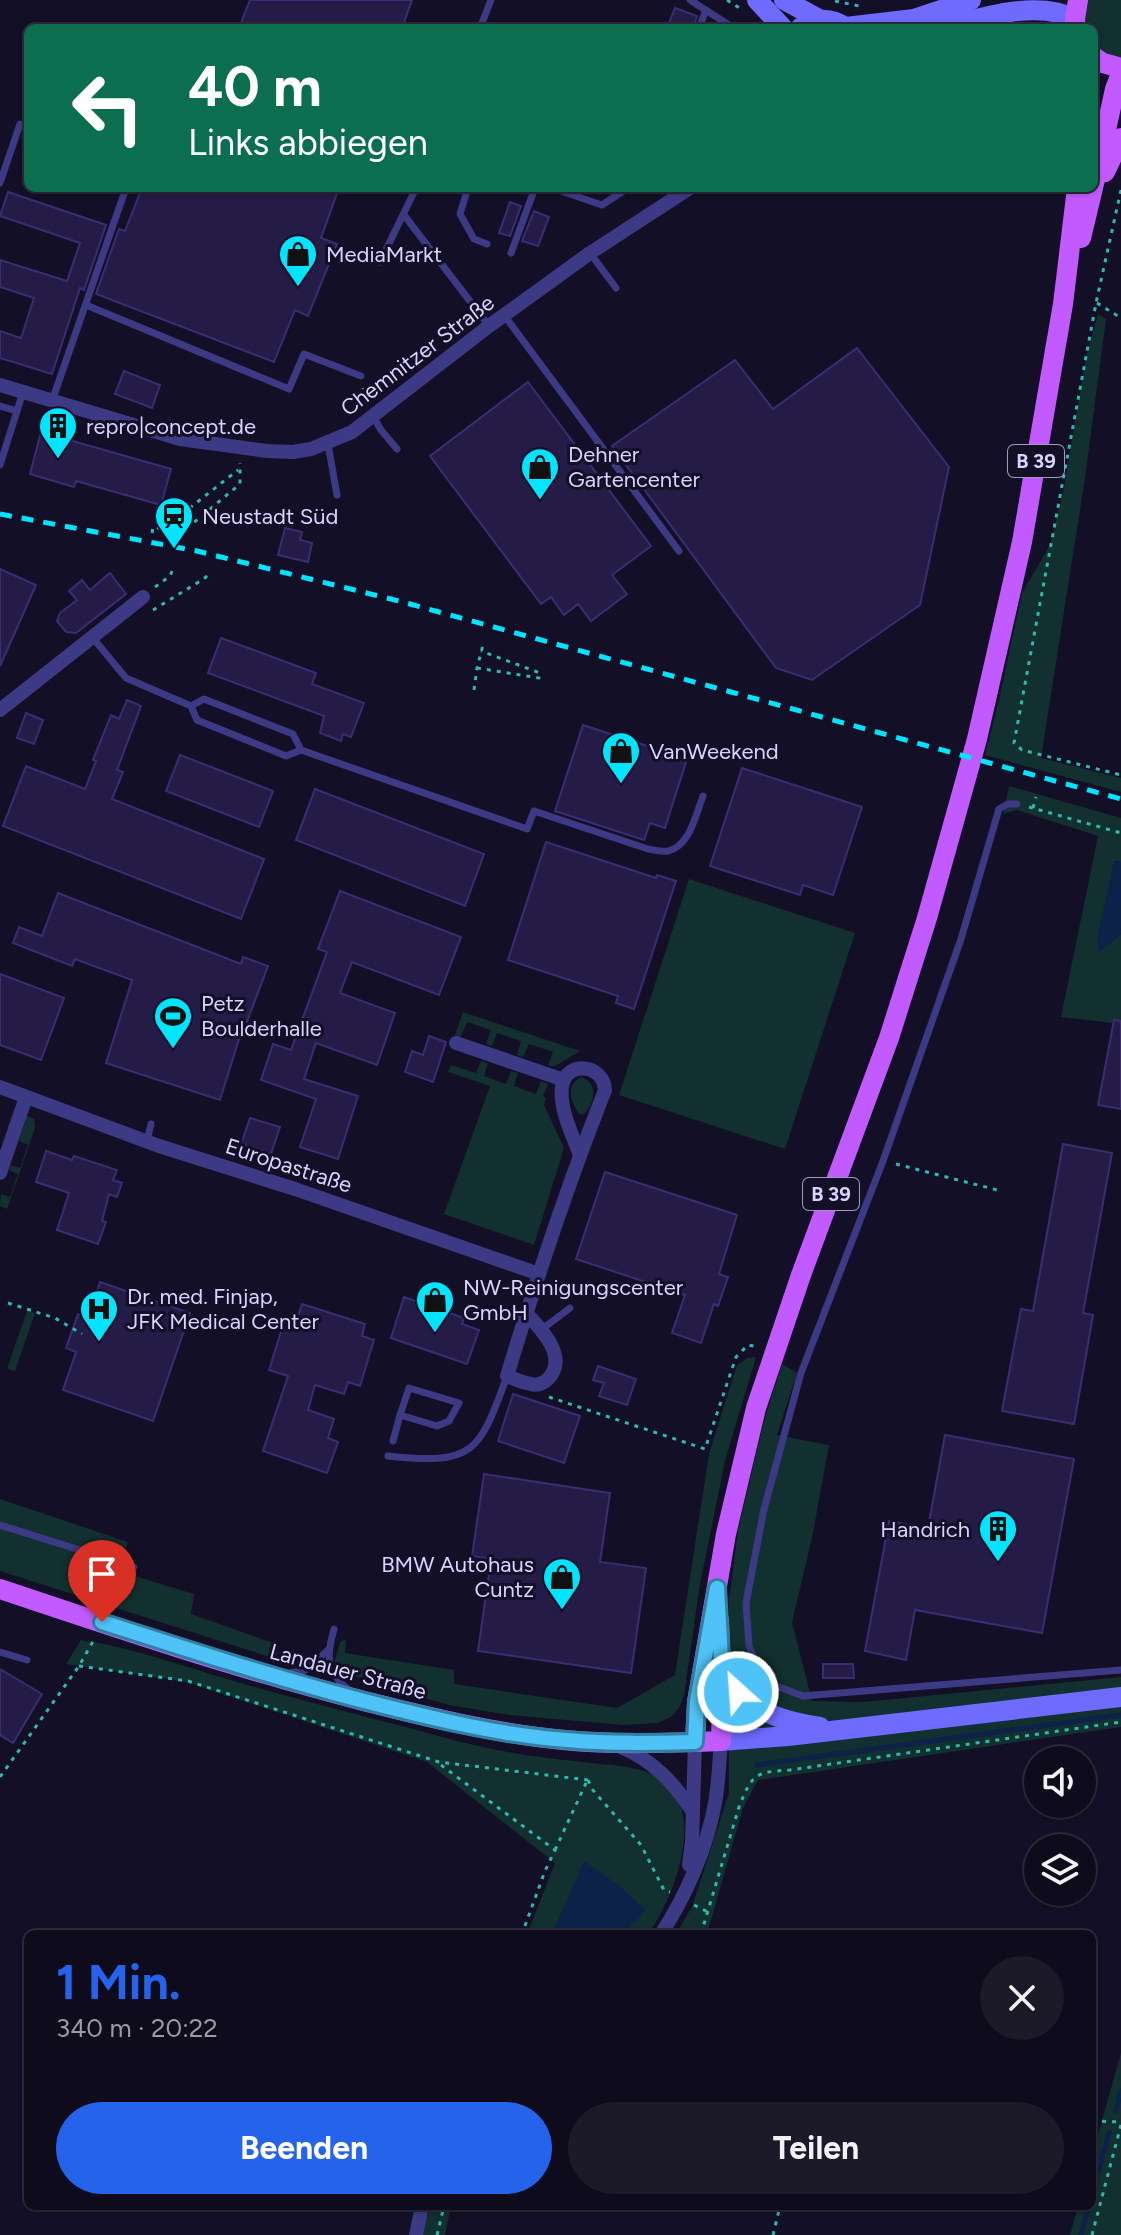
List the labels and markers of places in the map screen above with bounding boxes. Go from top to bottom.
shop icon: MediaMarkt [277,233,319,288]
place label: MediaMarkt [326,241,442,268]
building icon: repro|concept.de [37,405,79,460]
place label: repro|concept.de [86,413,256,440]
place label: Dehner Gartencenter [568,441,700,493]
shop icon: Dehner Gartencenter [519,446,561,501]
station icon: Neustadt Süd [153,495,195,550]
place label: Neustadt Süd [202,503,338,530]
shop icon: VanWeekend [600,730,642,785]
place label: VanWeekend [649,738,779,765]
place label: Petz Boulderhalle [201,990,322,1042]
sports icon: Petz Boulderhalle [152,995,194,1050]
place label: NW-Reinigungscenter GmbH [463,1274,684,1326]
shop icon: NW-Reinigungscenter GmbH [414,1279,456,1334]
place label: Dr. med. Finjap, JFK Medical Center [127,1283,320,1335]
hospital icon: Dr. med. Finjap, JFK Medical Center [78,1288,120,1343]
building icon: Handrich [977,1508,1019,1563]
place label: Handrich [880,1516,970,1543]
pin [68,1540,136,1622]
place label: BMW Autohaus Cuntz [381,1551,534,1603]
shop icon: BMW Autohaus Cuntz [541,1556,583,1611]

